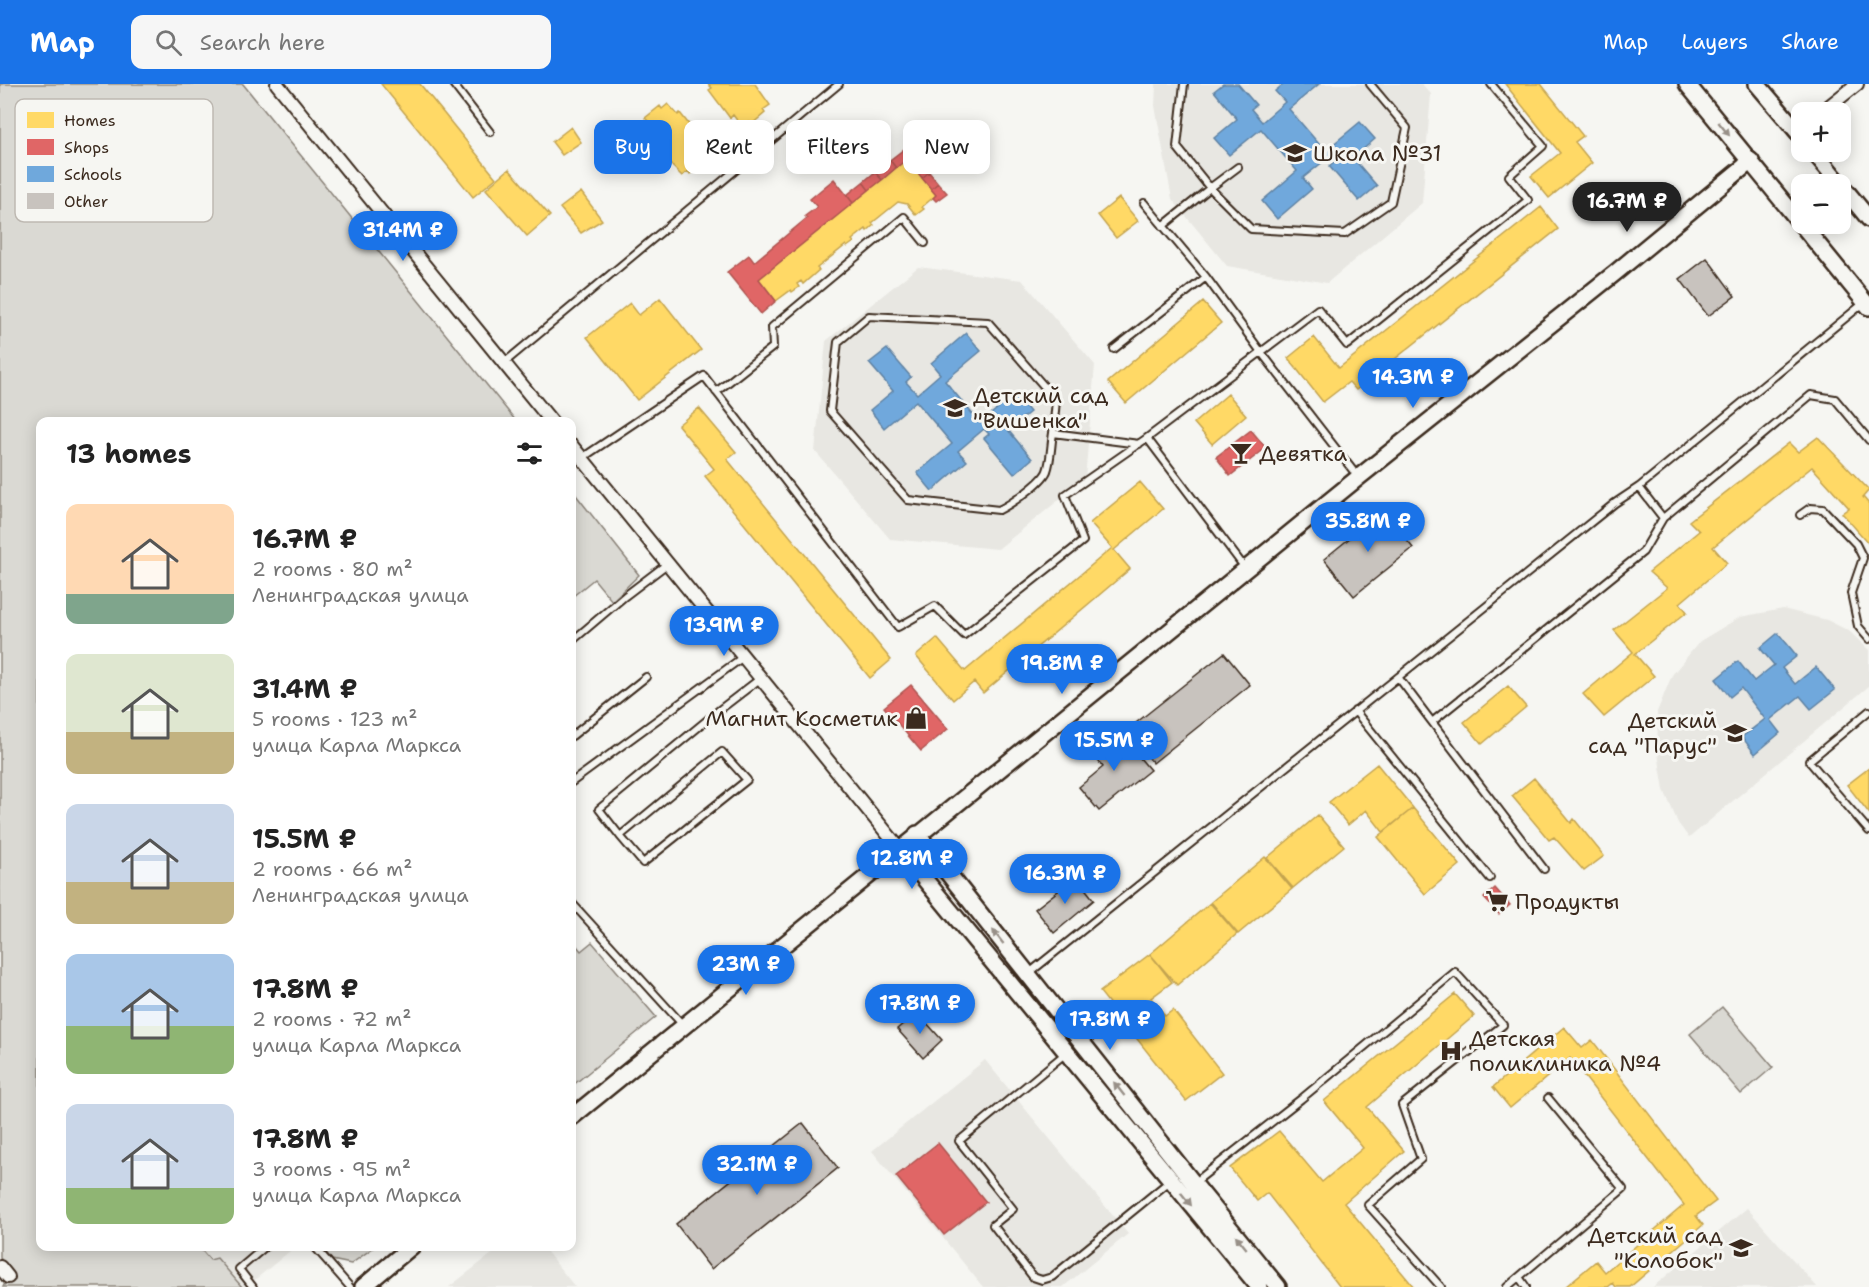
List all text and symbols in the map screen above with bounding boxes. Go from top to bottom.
search box [131,15,551,69]
text: Map [30,23,95,61]
icon: search [152,26,185,59]
text: Search here [200,28,325,57]
text: Map [1603,28,1648,56]
text: Layers [1681,28,1748,56]
text: Share [1781,28,1839,56]
legend [15,99,213,222]
map controls [1791,102,1851,234]
button: + [1791,102,1851,162]
text: Homes [64,110,116,131]
chip: Buy [594,120,672,174]
chip: Rent [684,120,774,174]
chip: Filters [786,120,891,174]
chip: New [903,120,990,174]
one-way arrow [1717,121,1730,137]
text: Shops [64,137,109,158]
place label: Школа №31 [1313,139,1442,168]
school or university icon: Школа №31 [1282,140,1308,166]
text: Schools [64,164,122,185]
button: − [1791,174,1851,234]
pin: 16.7M ₽ [1572,182,1682,233]
text: 16.7M ₽ [1586,188,1668,214]
text: Other [64,191,108,212]
pin: 31.4M ₽ [348,211,458,262]
text: 31.4M ₽ [362,217,444,243]
pin: 14.3M ₽ [1358,358,1468,409]
text: 14.3M ₽ [1372,364,1454,390]
place label: Детский сад "Вишенка" [973,381,1109,435]
school or university icon: Детский сад "Вишенка" [942,395,968,421]
text: 13 homes [66,436,192,471]
icon: filters [513,437,546,470]
place label: Девятка [1259,439,1347,468]
bar icon: Девятка [1228,440,1254,466]
pin: 35.8M ₽ [1313,502,1423,553]
text: 35.8M ₽ [1325,508,1411,534]
text: 16.7M ₽ [252,521,357,556]
icon: home [114,528,186,600]
text: 2 rooms · 80 m² [252,556,413,582]
text: Ленинградская улица [252,582,469,608]
pin: 13.9M ₽ [669,606,779,657]
text: 13.9M ₽ [684,612,764,638]
pin: 19.8M ₽ [1007,644,1117,695]
text: 19.8M ₽ [1020,650,1104,676]
text: 31.4M ₽ [252,671,358,706]
icon: home [114,678,186,750]
place label: Магнит Косметик [705,704,898,733]
shop icon: Магнит Косметик [903,705,929,731]
text: 5 rooms · 123 m² [252,706,418,732]
place label: Детский сад "Парус" [1588,706,1717,760]
school or university icon: Детский сад "Парус" [1722,720,1748,746]
pin: 15.5M ₽ [1059,721,1169,772]
text: 15.5M ₽ [1074,727,1154,753]
text: улица Карла Маркса [252,732,461,758]
text: 15.5M ₽ [252,821,357,856]
icon: home [114,828,186,900]
pin: 12.8M ₽ [857,839,967,890]
text: 12.8M ₽ [870,845,954,871]
pin: 16.3M ₽ [1010,854,1120,905]
text: 2 rooms · 66 m² [252,856,413,882]
text: 16.3M ₽ [1023,860,1107,886]
text: Ленинградская улица [252,882,469,908]
place label: Продукты [1515,887,1620,916]
supermarket icon: Продукты [1484,888,1510,914]
one-way arrow [993,929,1005,944]
pin: 23M ₽ [704,945,788,996]
text: 23M ₽ [711,951,781,977]
text: 17.8M ₽ [252,971,359,1006]
icon: home [114,978,186,1050]
pin: 17.8M ₽ [865,984,975,1035]
text: 17.8M ₽ [879,990,961,1016]
pin: 17.8M ₽ [1055,1000,1165,1051]
text: 2 rooms · 72 m² [252,1006,411,1032]
text: 17.8M ₽ [1069,1006,1151,1032]
place label: Детская поликлиника №4 [1469,1024,1661,1078]
text: улица Карла Маркса [252,1032,461,1058]
hospital icon: Детская поликлиника №4 [1438,1038,1464,1064]
one-way arrow [1114,1082,1126,1097]
text: 17.8M ₽ [252,1121,359,1156]
icon: home [114,1128,186,1200]
pin: 32.1M ₽ [702,1145,812,1196]
text: 32.1M ₽ [716,1151,798,1177]
text: 3 rooms · 95 m² [252,1156,411,1182]
text: улица Карла Маркса [252,1182,461,1208]
one-way arrow [1180,1191,1193,1207]
place label: Детский сад "Колобок" [1587,1221,1723,1275]
one-way arrow [1235,1235,1248,1250]
school or university icon: Детский сад "Колобок" [1728,1235,1754,1261]

